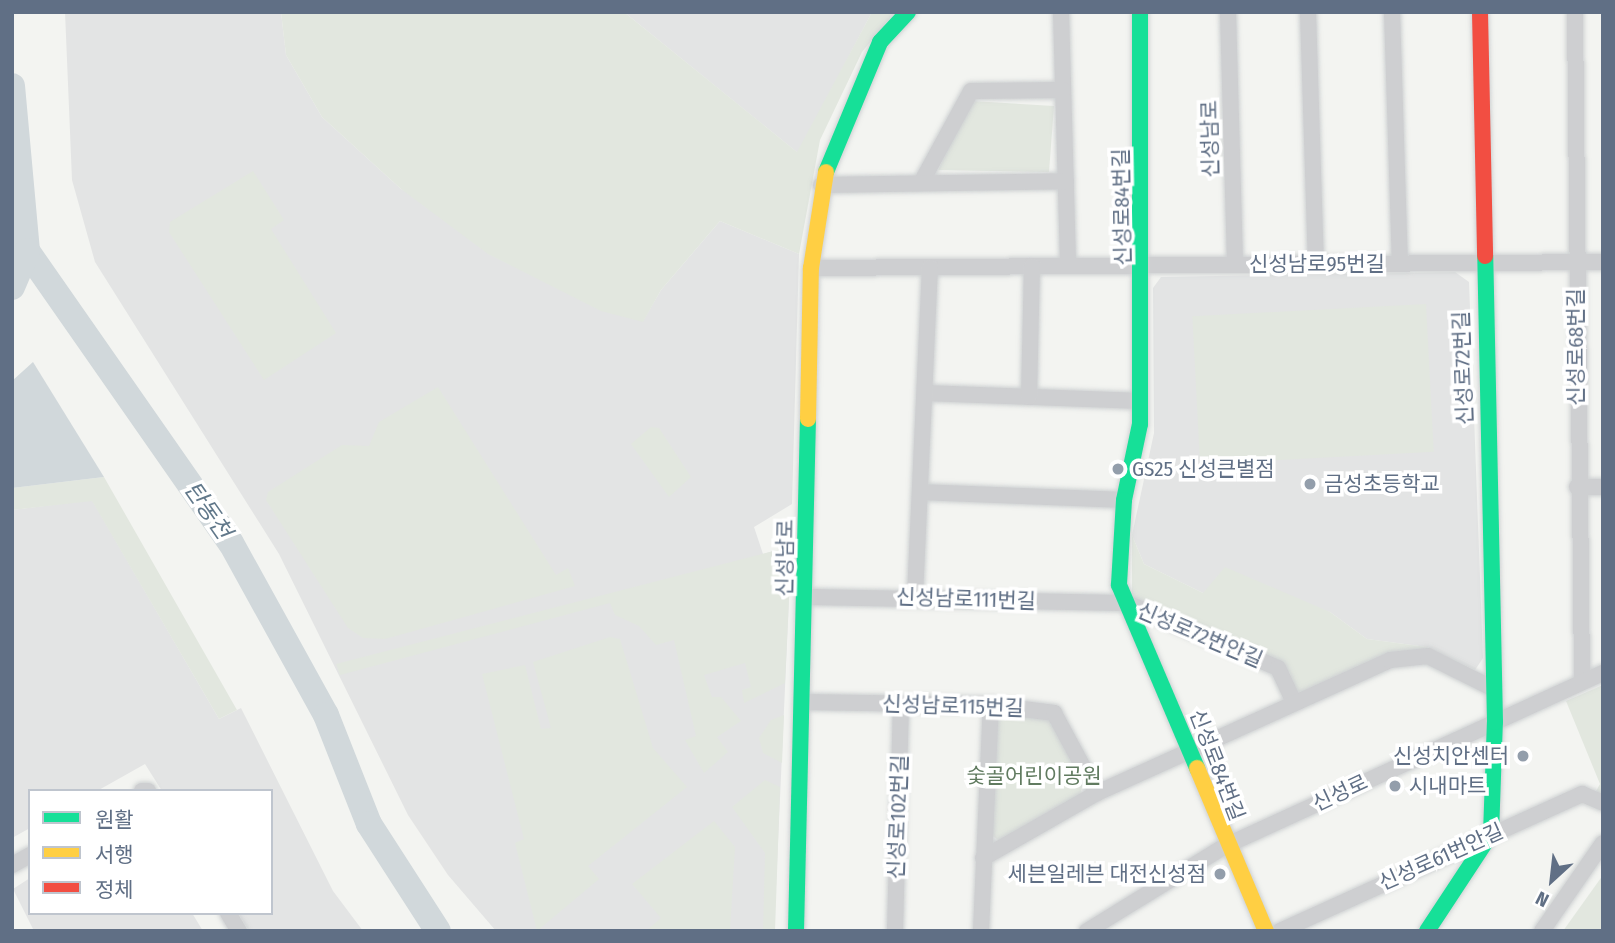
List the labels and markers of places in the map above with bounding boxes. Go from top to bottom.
place label: GS25 신성큰별점 [1132,456,1275,482]
marker: GS25 신성큰별점 [1110,461,1126,477]
place label: 금성초등학교 [1324,471,1440,497]
marker: 금성초등학교 [1302,476,1318,492]
place label: 신성치안센터 [1393,743,1509,769]
marker: 신성치안센터 [1515,748,1531,764]
place label: 시내마트 [1409,773,1486,799]
marker: 시내마트 [1387,778,1403,794]
place label: 세븐일레븐 대전신성점 [1008,861,1206,887]
marker: 세븐일레븐 대전신성점 [1212,866,1228,882]

